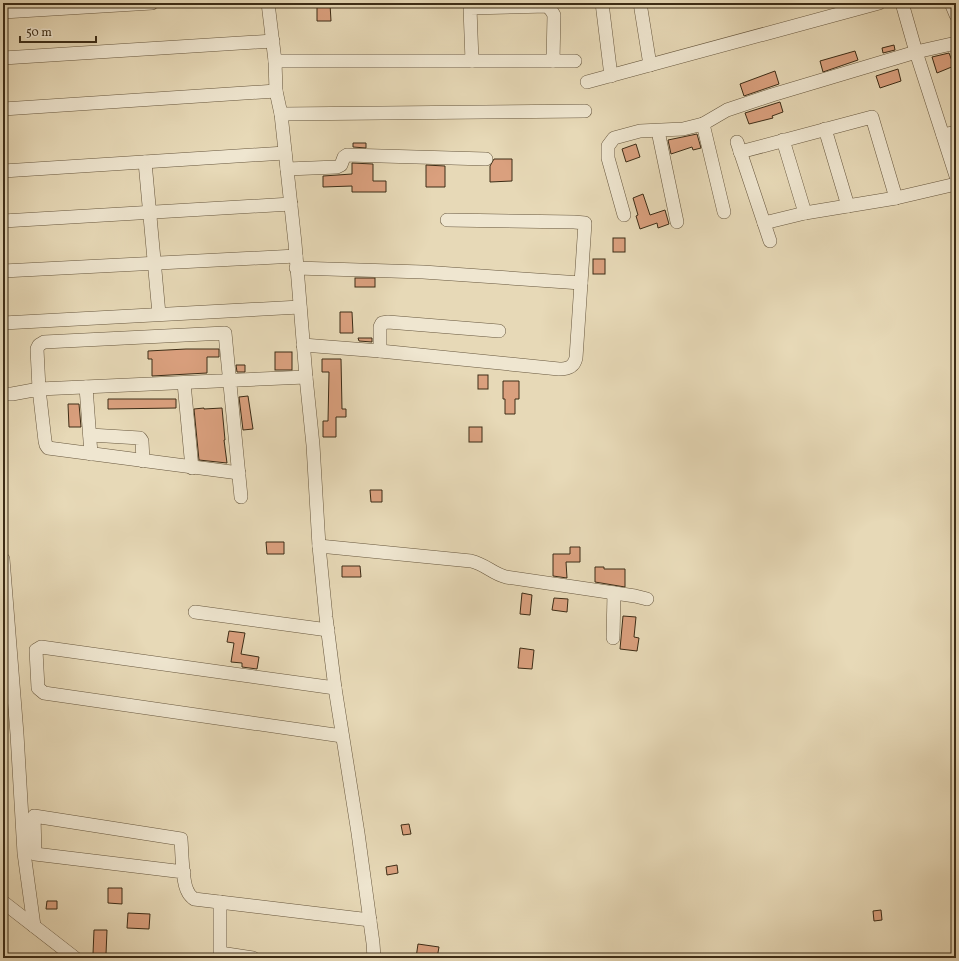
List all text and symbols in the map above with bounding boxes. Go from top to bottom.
scale bar [20,18,96,44]
text: 50 m [26,25,52,41]

